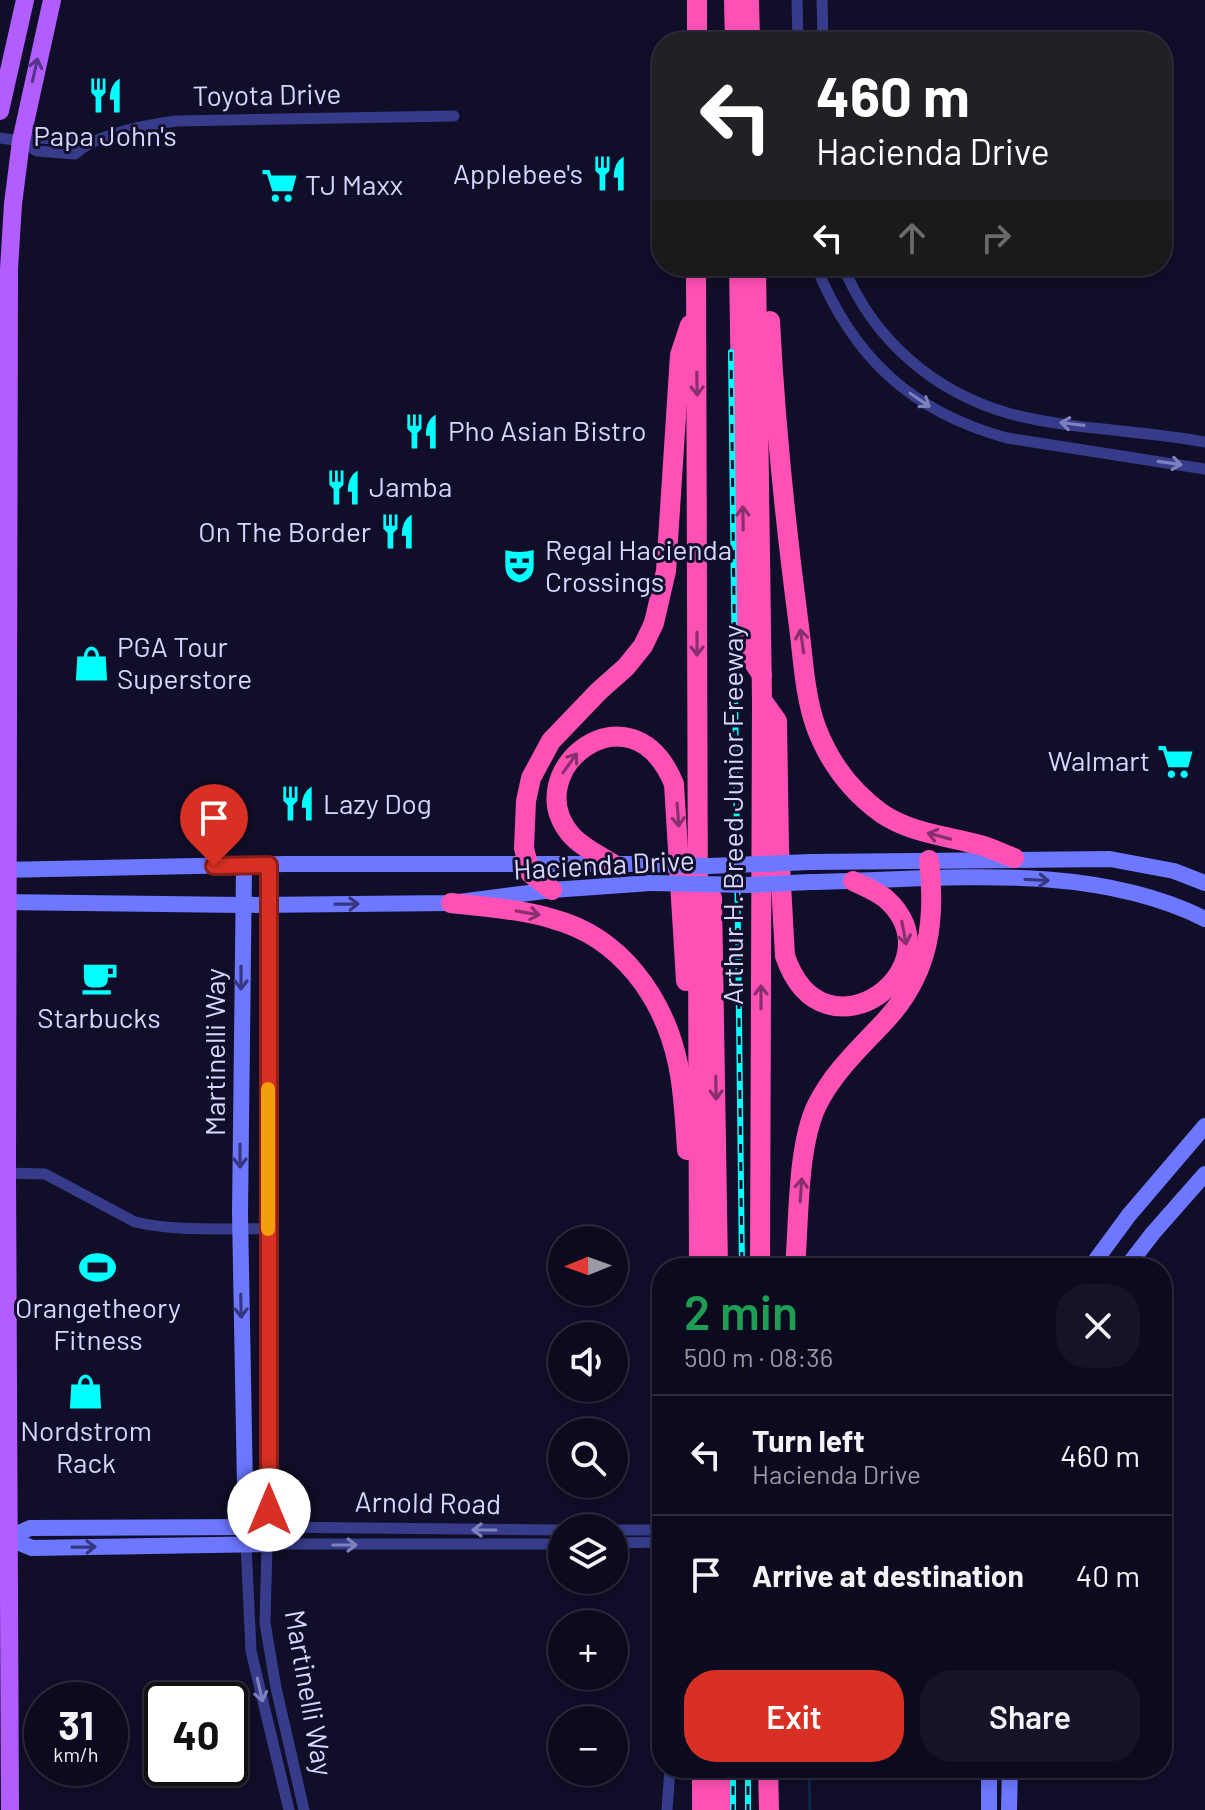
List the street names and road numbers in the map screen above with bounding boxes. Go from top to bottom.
street label: Toyota Drive [192,76,342,112]
street label: Arthur H. Breed Junior Freeway [715,625,749,1005]
street label: Hacienda Drive [512,842,696,886]
street label: Martinelli Way [197,968,231,1136]
street label: Arnold Road [354,1484,502,1520]
street label: Martinelli Way [279,1607,341,1779]

